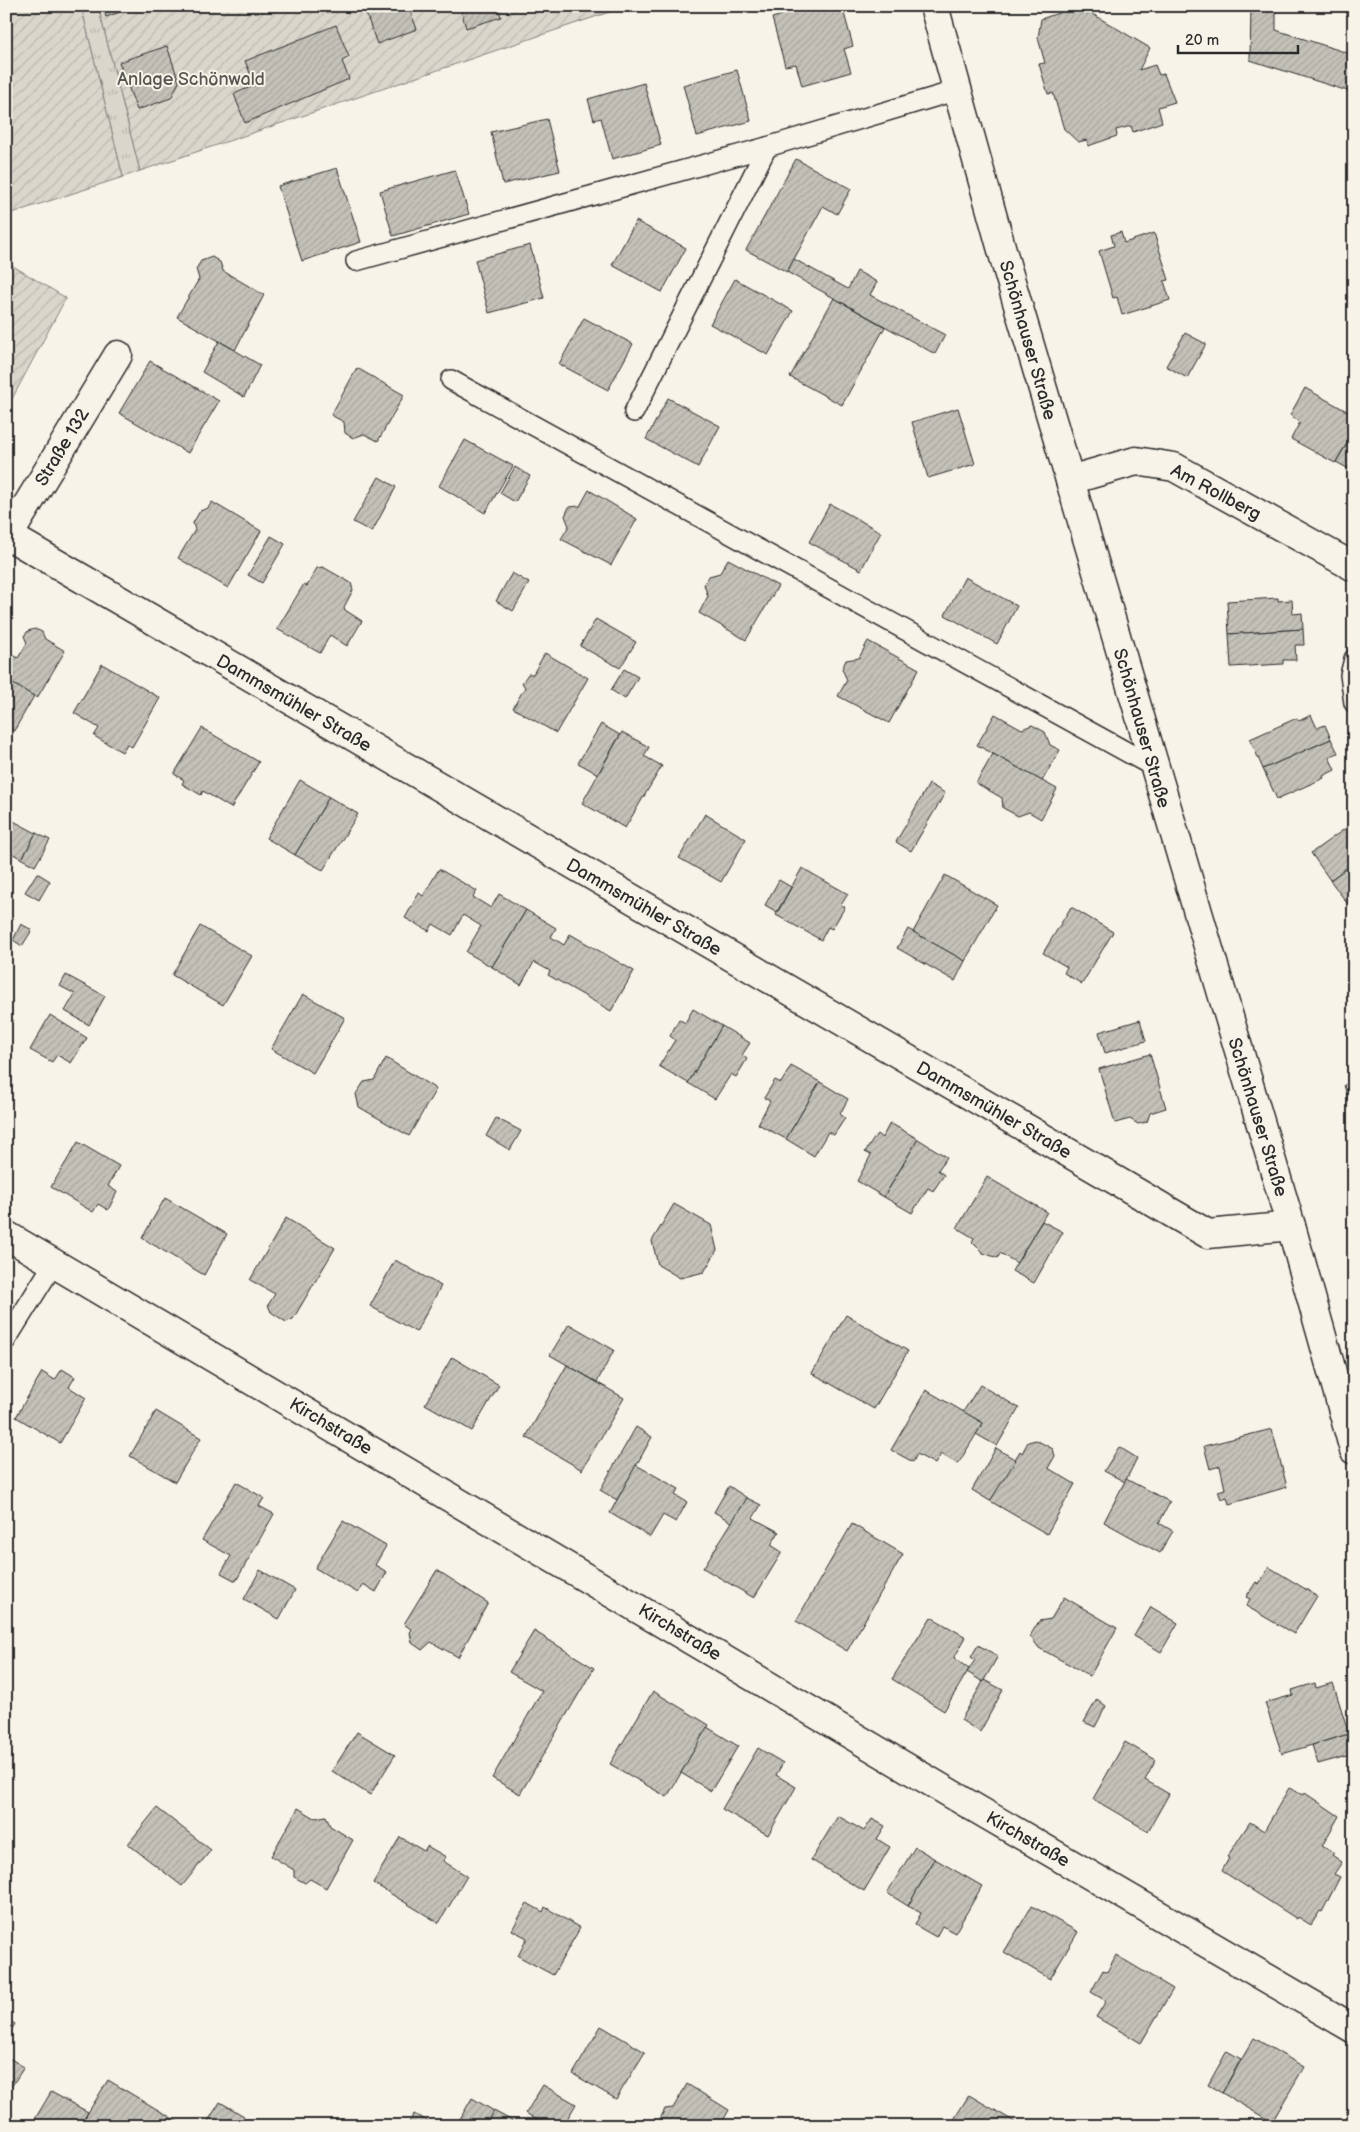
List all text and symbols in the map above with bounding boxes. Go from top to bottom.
scale bar [1178,22,1298,54]
text: 20 m [1185,31,1219,50]
park label: Anlage Schönwald [117,69,265,90]
street label: Schönhauser Straße [995,258,1060,423]
street label: Straße 132 [31,404,94,490]
street label: Am Rollberg [1167,460,1264,525]
street label: Schönhauser Straße [1109,646,1174,811]
street label: Dammsmühler Straße [212,650,375,757]
street label: Dammsmühler Straße [562,854,725,961]
street label: Schönhauser Straße [1223,1035,1292,1199]
street label: Dammsmühler Straße [912,1057,1075,1164]
street label: Kirchstraße [285,1393,376,1460]
street label: Kirchstraße [634,1599,725,1666]
street label: Kirchstraße [982,1807,1074,1872]

